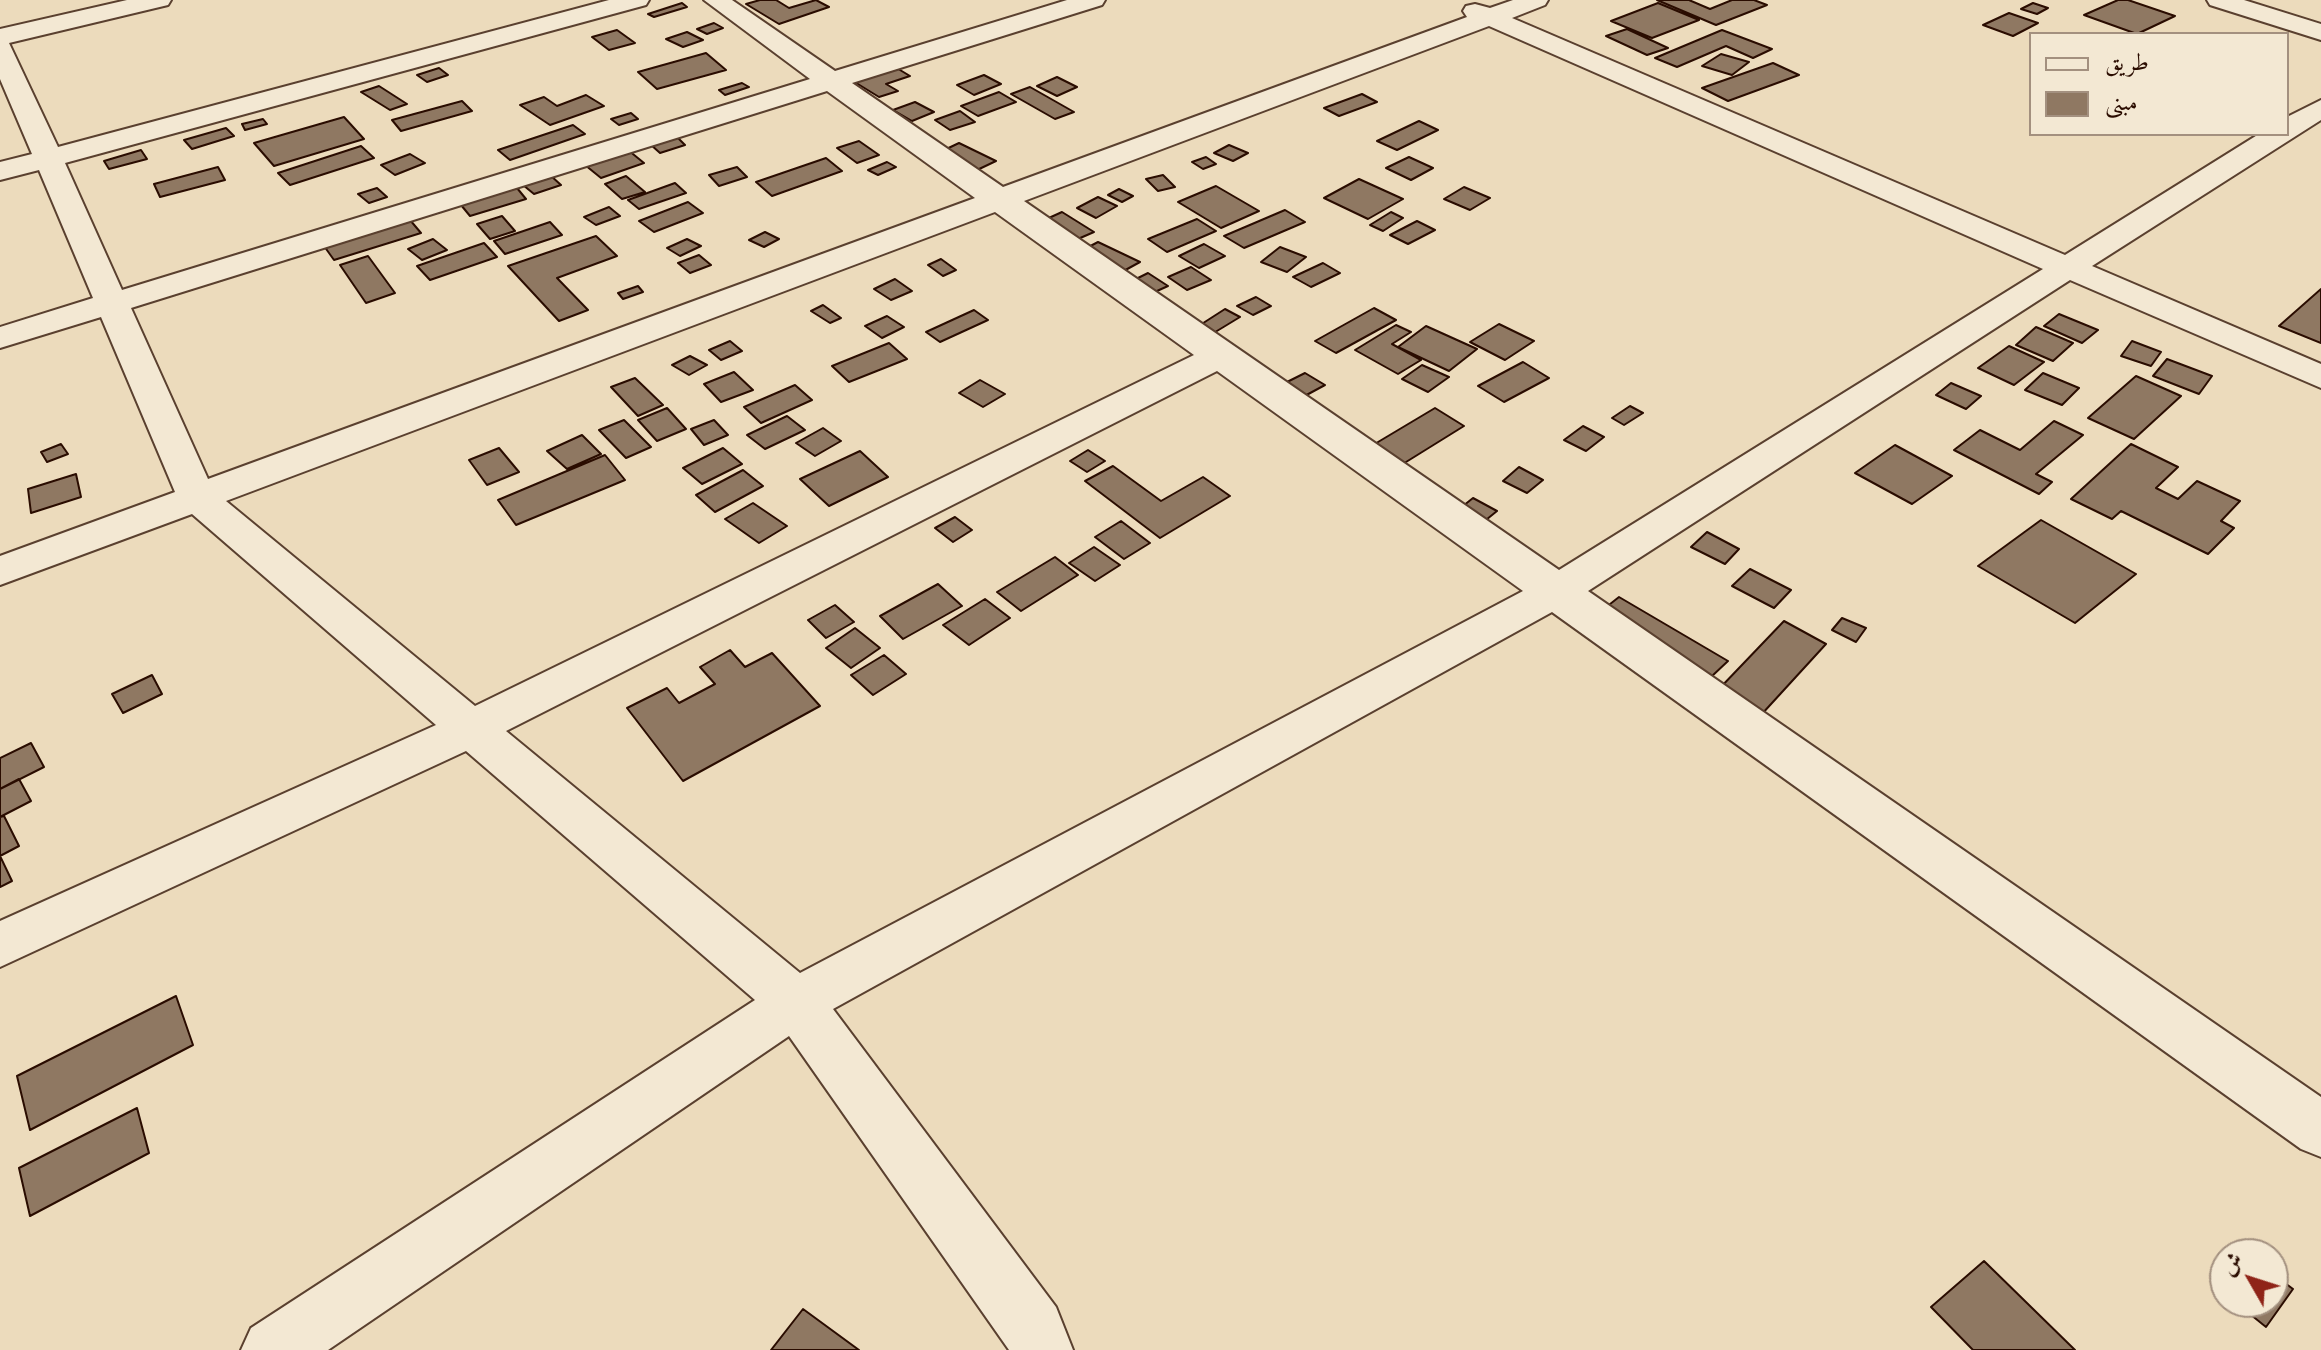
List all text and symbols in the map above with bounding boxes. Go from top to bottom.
legend [2029,32,2289,136]
text: طريق [2105,46,2149,79]
text: مبنى [2105,86,2138,119]
north arrow [2209,1238,2289,1318]
text: ش [2213,1246,2250,1282]

